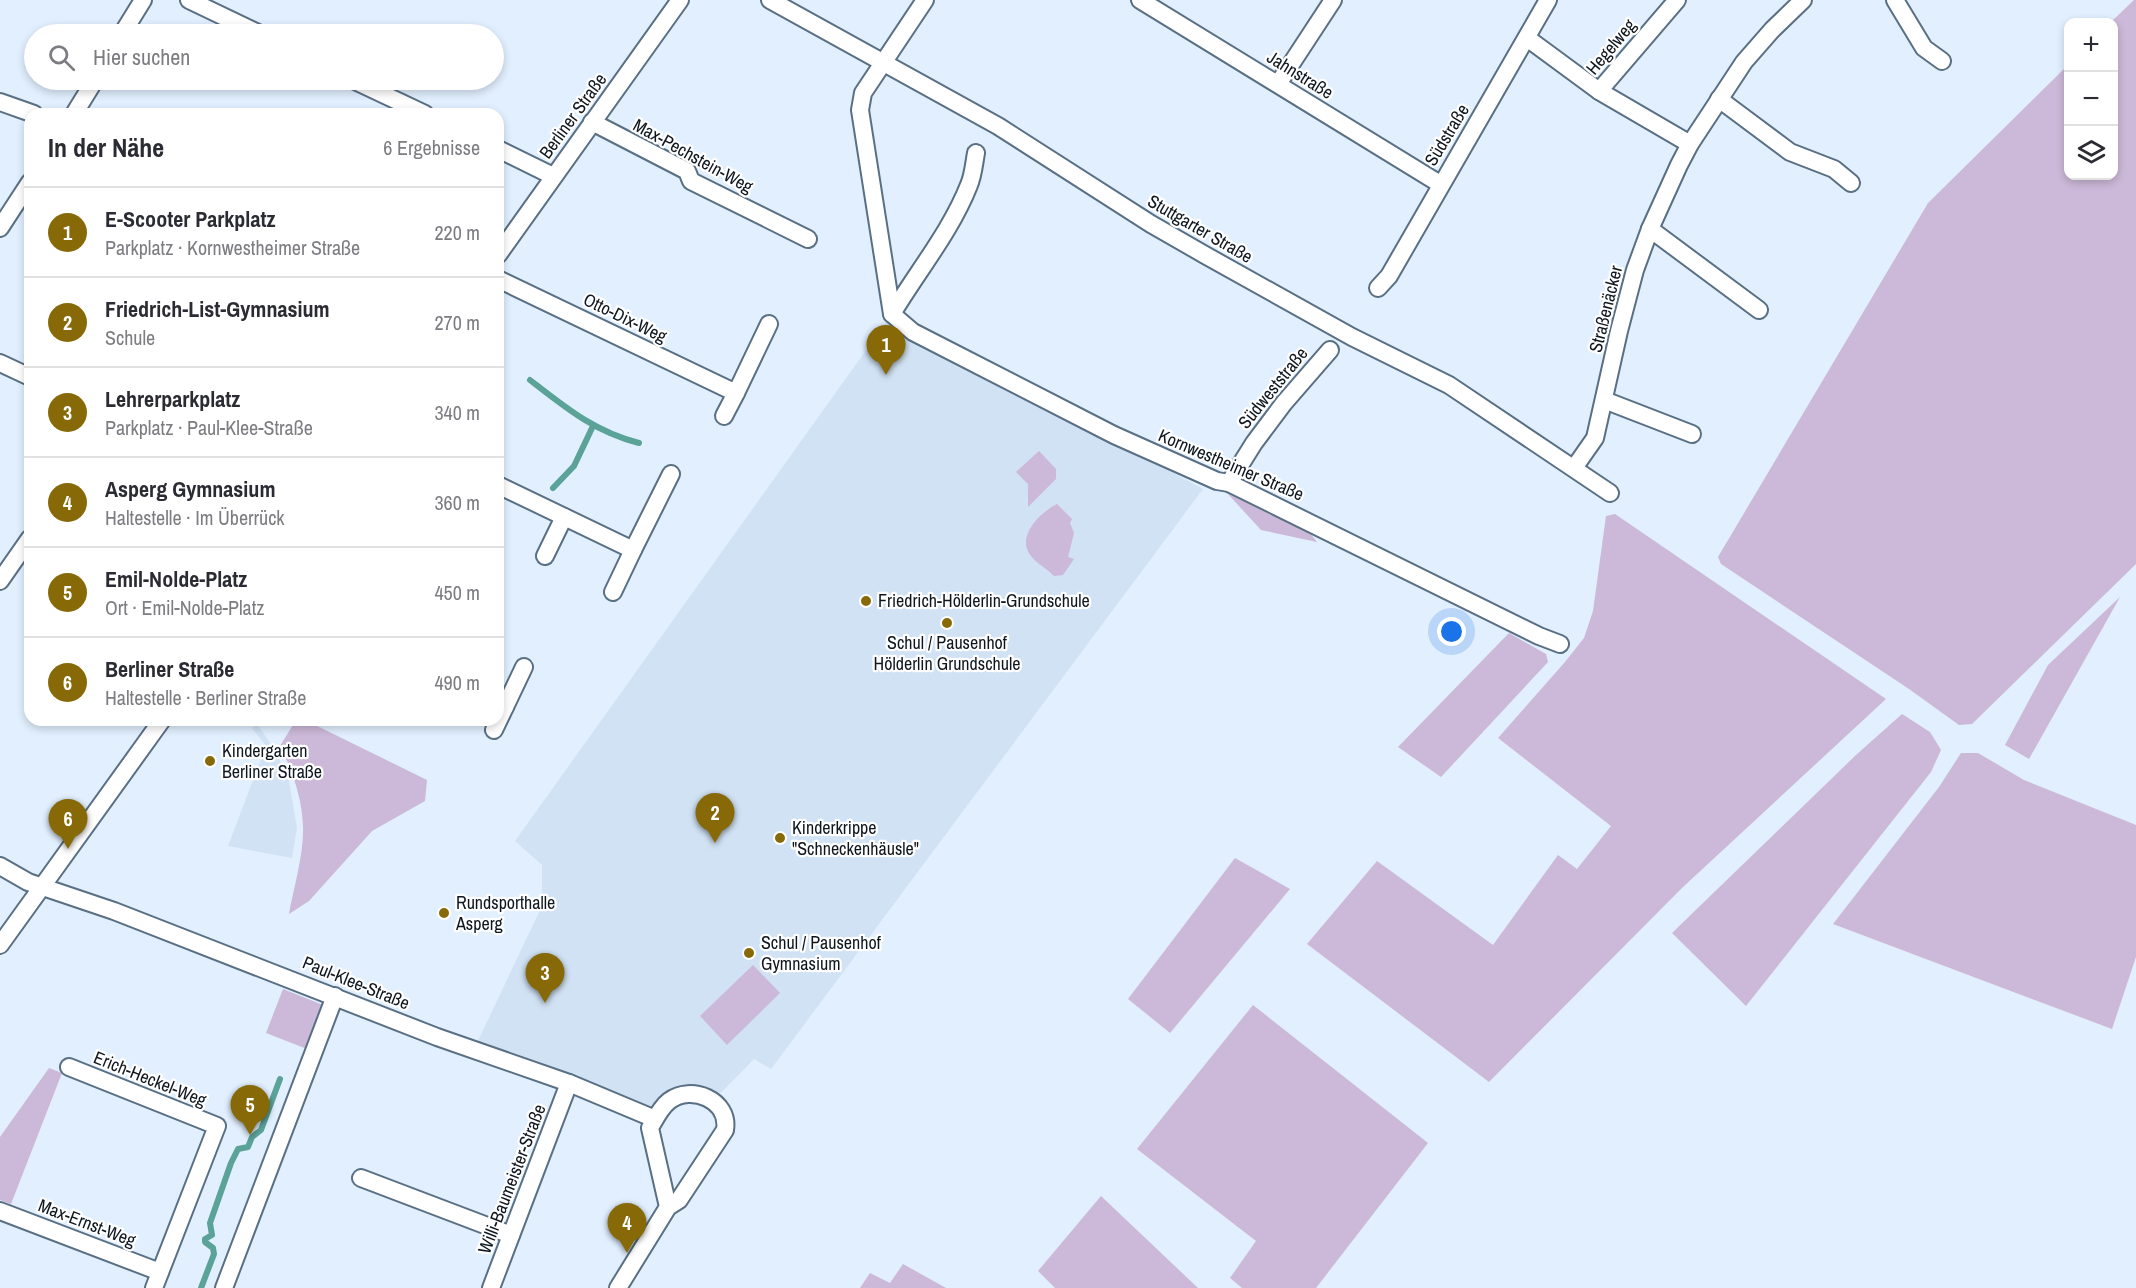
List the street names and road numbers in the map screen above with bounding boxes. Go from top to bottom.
street label: Hegelweg [1580,13,1642,80]
street label: Jahnstraße [1262,44,1338,105]
street label: Berliner Straße [533,68,612,164]
street label: Südstraße [1418,99,1475,170]
street label: Max-Pechstein-Weg [629,112,758,199]
street label: Stuttgarter Straße [1143,188,1257,269]
street label: Straßenäcker [1583,263,1628,355]
street label: Otto-Dix-Weg [579,287,672,349]
street label: Südweststraße [1232,342,1313,434]
street label: Kornwestheimer Straße [1155,423,1308,506]
street label: Paul-Klee-Straße [299,950,413,1015]
street label: Erich-Heckel-Weg [90,1045,211,1113]
street label: Willi-Baumeister-Straße [471,1100,552,1257]
street label: Max-Ernst-Weg [35,1193,140,1253]

